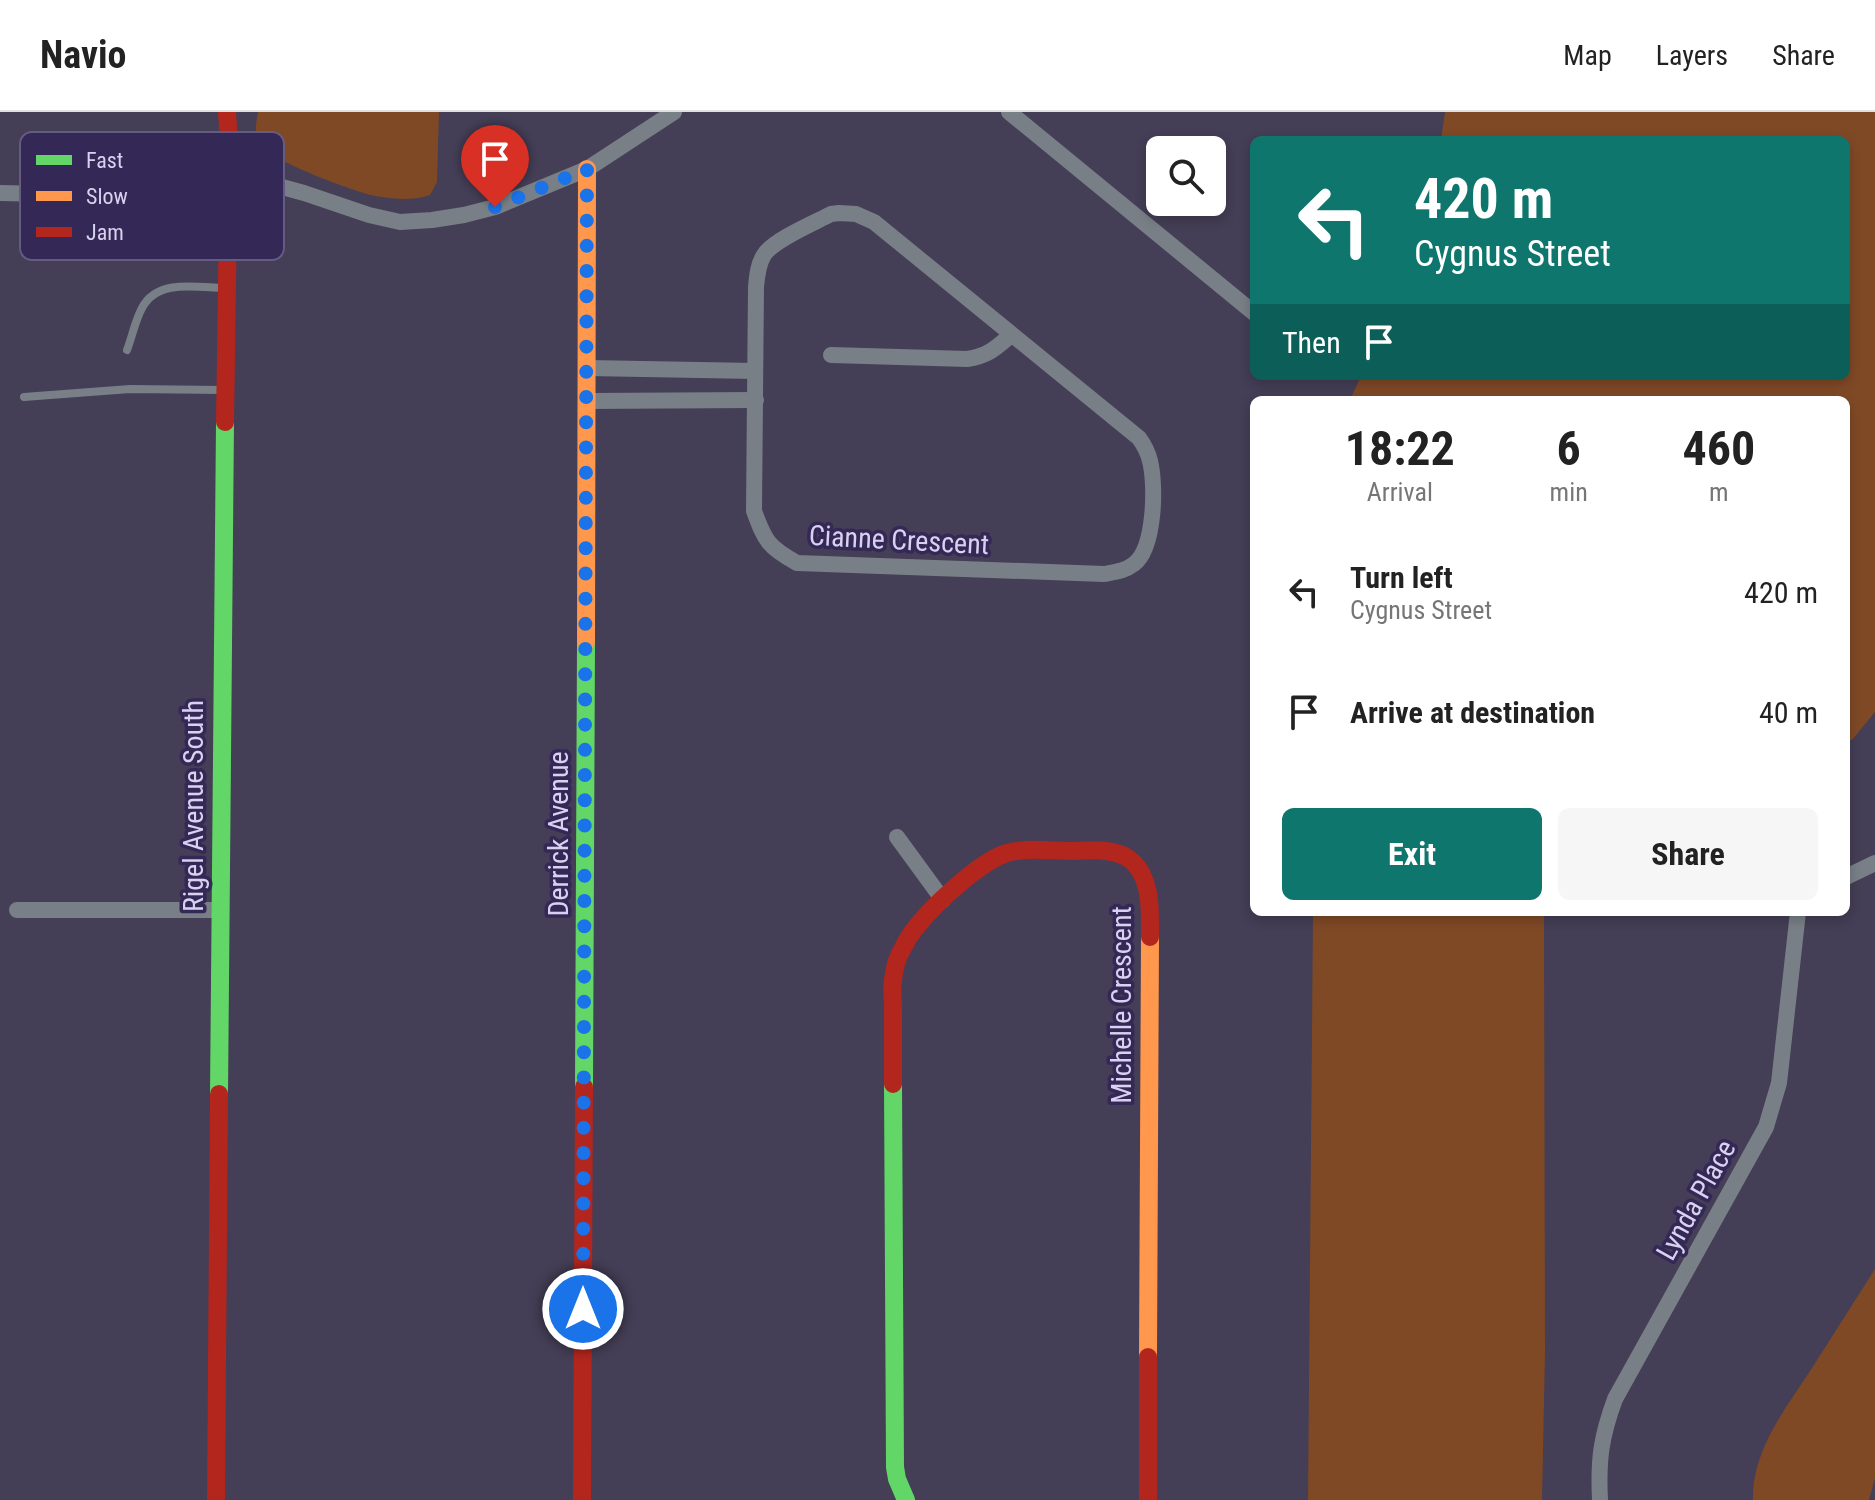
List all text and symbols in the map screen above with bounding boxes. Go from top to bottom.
text: Navio [40,33,126,77]
text: Map [1563,39,1612,72]
text: Layers [1656,39,1728,72]
text: Share [1772,39,1835,72]
pin [461,125,529,207]
legend [20,132,284,260]
map controls [1146,136,1226,216]
button: search [1146,136,1226,216]
icon: arrive [473,137,517,181]
text: Fast [86,148,123,173]
text: 420 m [1414,166,1553,232]
icon: left [1282,168,1386,272]
text: Slow [86,184,128,209]
text: Jam [86,220,124,245]
text: Cygnus Street [1414,233,1611,275]
icon: arrive [1357,320,1401,364]
text: Then [1282,325,1341,360]
text: 18:22 [1345,420,1455,477]
text: 6 [1557,420,1581,477]
text: 460 [1682,420,1755,477]
text: Arrival [1367,477,1433,507]
text: min [1550,477,1588,507]
text: m [1709,477,1729,507]
street label: Cianne Crescent [808,519,990,561]
text: Turn left [1350,560,1453,595]
icon: left [1282,570,1326,614]
text: 420 m [1744,575,1818,610]
text: Cygnus Street [1350,595,1492,625]
icon: arrive [1282,690,1326,734]
text: Arrive at destination [1350,695,1595,730]
text: 40 m [1759,695,1818,730]
street label: Rigel Avenue South [177,700,210,912]
street label: Derrick Avenue [542,751,575,917]
button: Exit [1282,808,1542,900]
button: Share [1558,808,1818,900]
street label: Michelle Crescent [1105,906,1138,1104]
street label: Lynda Place [1650,1134,1742,1266]
position arrow [541,1267,625,1351]

